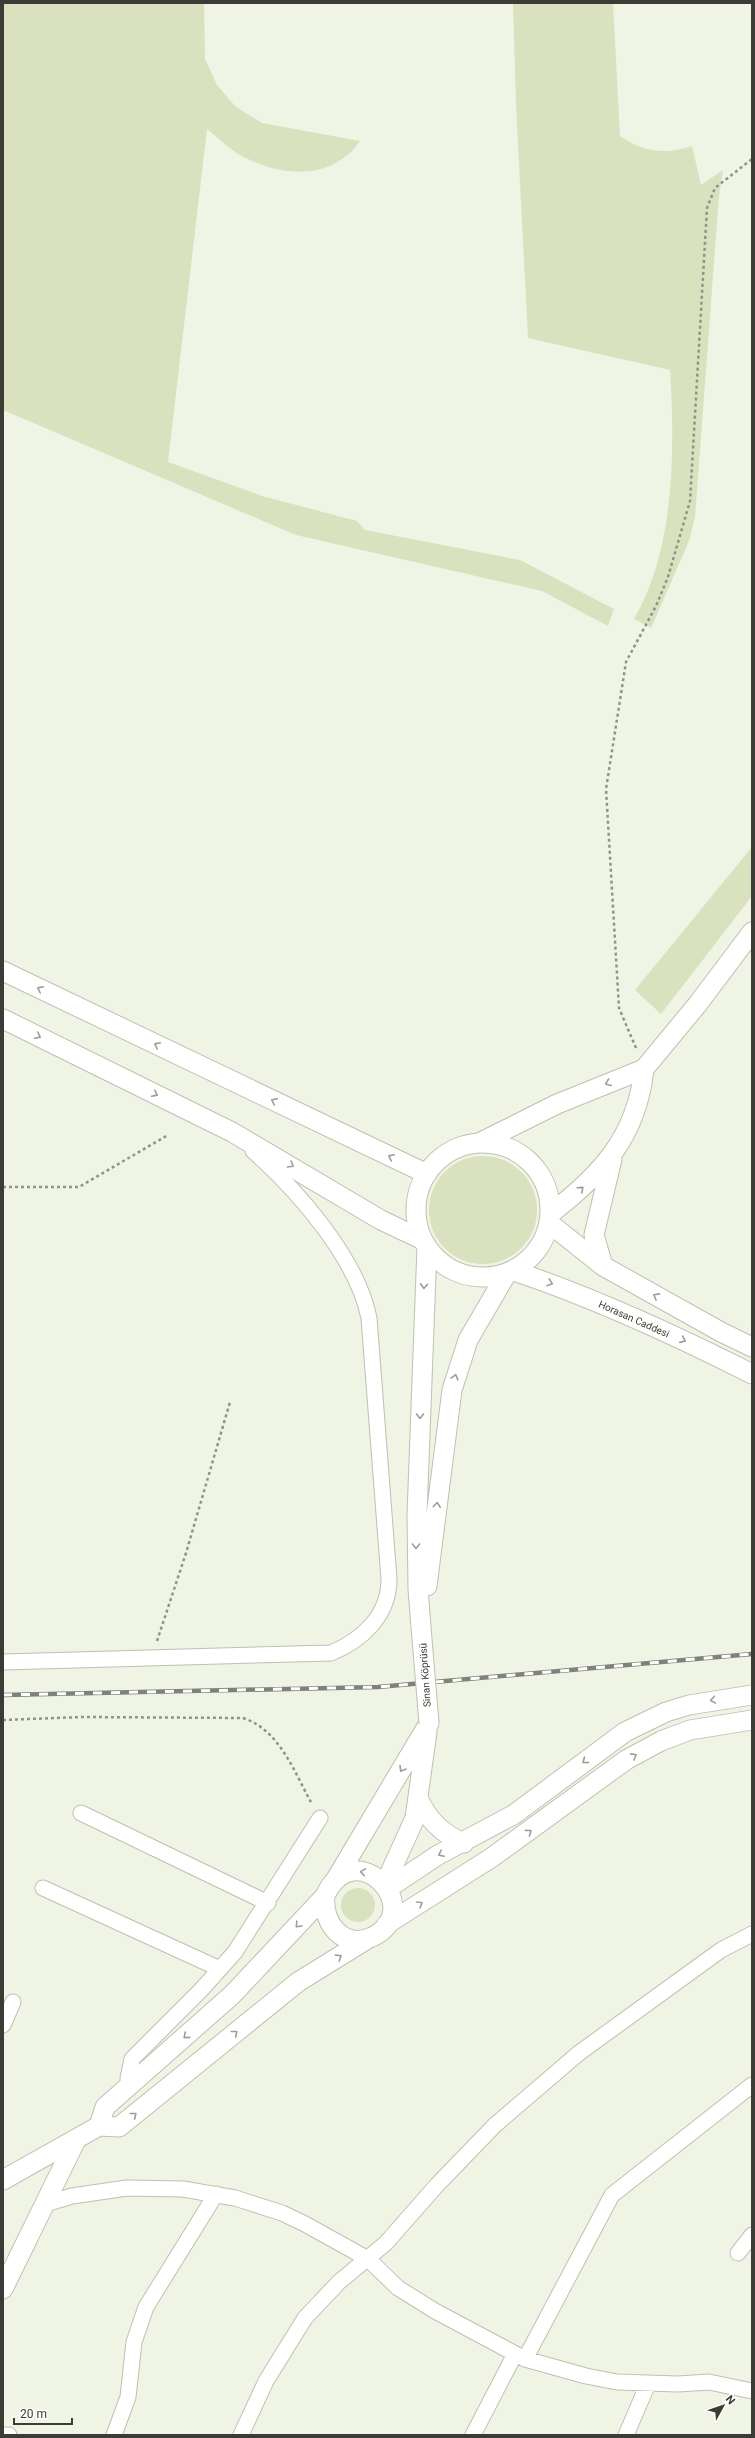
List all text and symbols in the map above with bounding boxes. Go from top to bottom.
one-way arrow [36,986,44,994]
one-way arrow [34,1031,41,1039]
one-way arrow [154,1042,161,1050]
one-way arrow [604,1078,611,1086]
one-way arrow [150,1089,158,1096]
one-way arrow [271,1098,279,1106]
one-way arrow [388,1154,396,1162]
one-way arrow [287,1160,294,1168]
one-way arrow [576,1187,583,1194]
one-way arrow [547,1278,554,1287]
one-way arrow [419,1283,428,1289]
one-way arrow [653,1293,660,1300]
street label: Horasan Caddesi [597,1298,671,1340]
one-way arrow [678,1335,686,1343]
one-way arrow [450,1373,459,1380]
one-way arrow [416,1413,424,1419]
one-way arrow [432,1502,441,1508]
one-way arrow [412,1543,420,1549]
street label: Sinan Köprüsü [417,1643,433,1707]
one-way arrow [710,1695,716,1704]
one-way arrow [630,1753,637,1760]
one-way arrow [583,1756,590,1763]
one-way arrow [399,1765,406,1772]
one-way arrow [524,1830,531,1837]
one-way arrow [438,1849,445,1857]
one-way arrow [359,1868,366,1877]
one-way arrow [416,1901,423,1908]
one-way arrow [296,1920,303,1928]
one-way arrow [335,1954,342,1961]
one-way arrow [183,2031,191,2039]
one-way arrow [230,2031,237,2038]
one-way arrow [129,2113,136,2120]
north arrow [703,2386,743,2426]
text: N [723,2393,738,2407]
scale bar [14,2400,72,2426]
text: 20 m [20,2407,47,2421]

